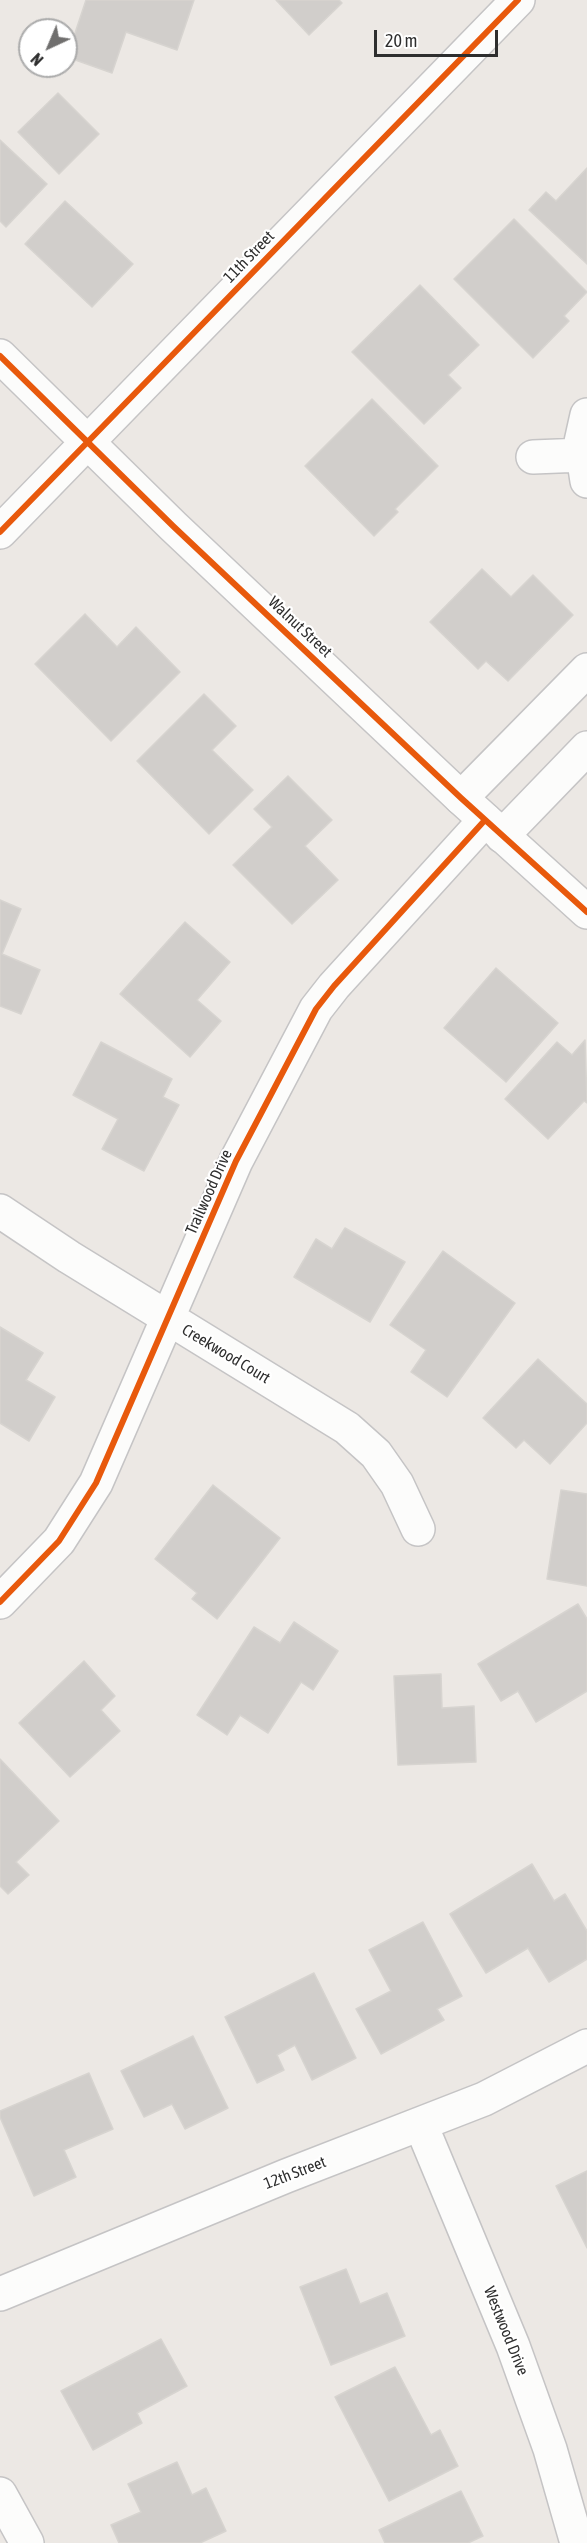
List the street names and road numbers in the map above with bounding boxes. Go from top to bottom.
street label: 11th Street [220,227,278,287]
street label: Walnut Street [264,593,336,661]
street label: Trailwood Drive [182,1147,236,1237]
street label: Creekwood Court [179,1320,273,1388]
street label: 12th Street [261,2152,329,2194]
street label: Westwood Drive [480,2284,532,2378]

